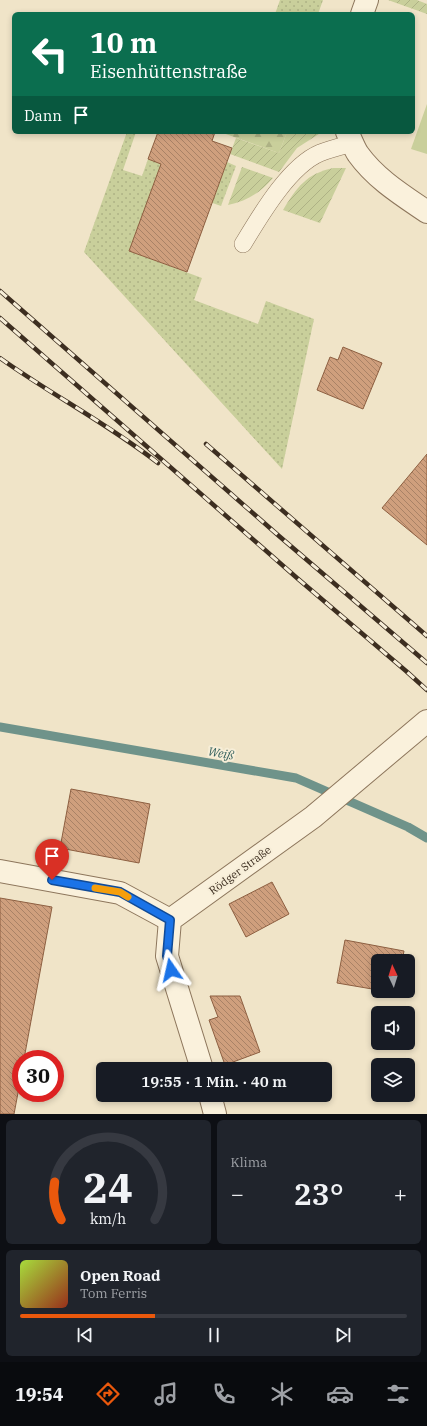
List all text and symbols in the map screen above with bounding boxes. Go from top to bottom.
text: 10 m [90,24,157,61]
icon: left [24,28,76,80]
text: Eisenhüttenstraße [90,60,247,83]
icon: arrive [70,104,92,126]
text: Dann [24,106,62,125]
water label: Weiß [207,743,235,763]
pin [35,839,69,880]
street label: Rödger Straße [206,843,274,897]
icon: arrive [41,845,63,867]
position arrow [150,949,192,991]
north arrow [371,954,415,998]
map controls [371,954,415,1102]
button: sound [371,1006,415,1050]
speed limit sign: 30 [12,1050,64,1102]
button: layers [371,1058,415,1102]
text: 19:55 · 1 Min. · 40 m [141,1072,287,1091]
text: Klima [231,1154,267,1171]
text: 24 [83,1160,133,1214]
text: 23° [294,1174,344,1213]
text: − [231,1179,244,1208]
text: + [394,1179,407,1208]
text: km/h [90,1209,126,1228]
text: Open Road [80,1266,160,1285]
text: Tom Ferris [80,1285,147,1302]
icon: previous [74,1324,96,1346]
icon: pause [203,1324,225,1346]
icon: next [332,1324,354,1346]
icon: directions [94,1380,122,1408]
icon: music [152,1380,180,1408]
icon: phone [210,1380,238,1408]
icon: climate [268,1380,296,1408]
icon: car [326,1380,354,1408]
icon: filters [384,1380,412,1408]
text: 19:54 [15,1383,64,1406]

